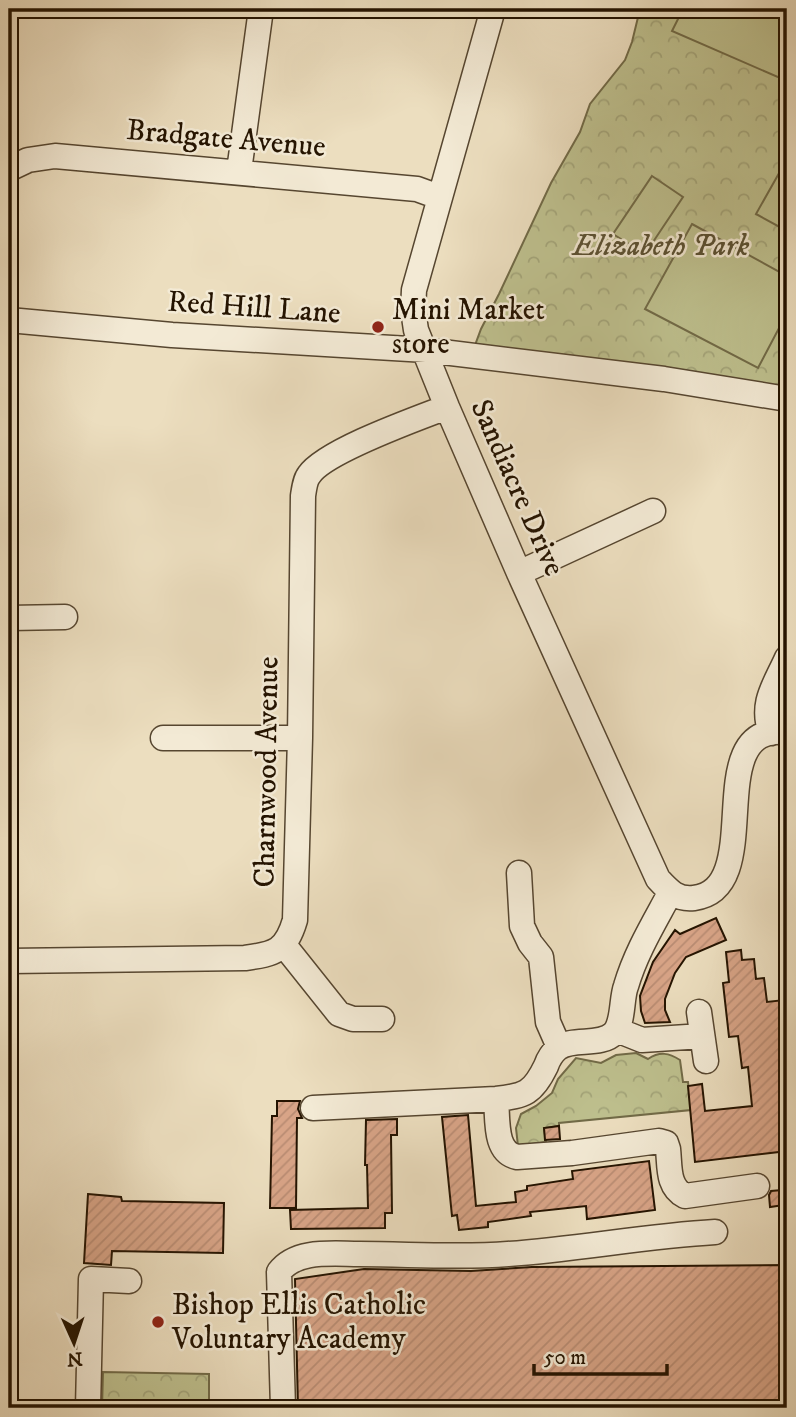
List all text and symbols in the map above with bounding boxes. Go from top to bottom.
street label: Bradgate Avenue [125,112,327,166]
park label: Elizabeth Park [571,228,750,265]
street label: Red Hill Lane [166,283,342,333]
place label: Mini Market store [392,292,545,363]
marker: Mini Market store [370,319,386,335]
street label: Sandiacre Drive [462,394,572,582]
street label: Charnwood Avenue [246,656,288,888]
place label: Bishop Ellis Catholic Voluntary Academy [171,1287,426,1358]
north arrow [38,1308,108,1378]
marker: Bishop Ellis Catholic Voluntary Academy [150,1314,166,1330]
scale bar [534,1333,666,1377]
text: 50 m [544,1345,586,1371]
text: N [66,1347,83,1370]

